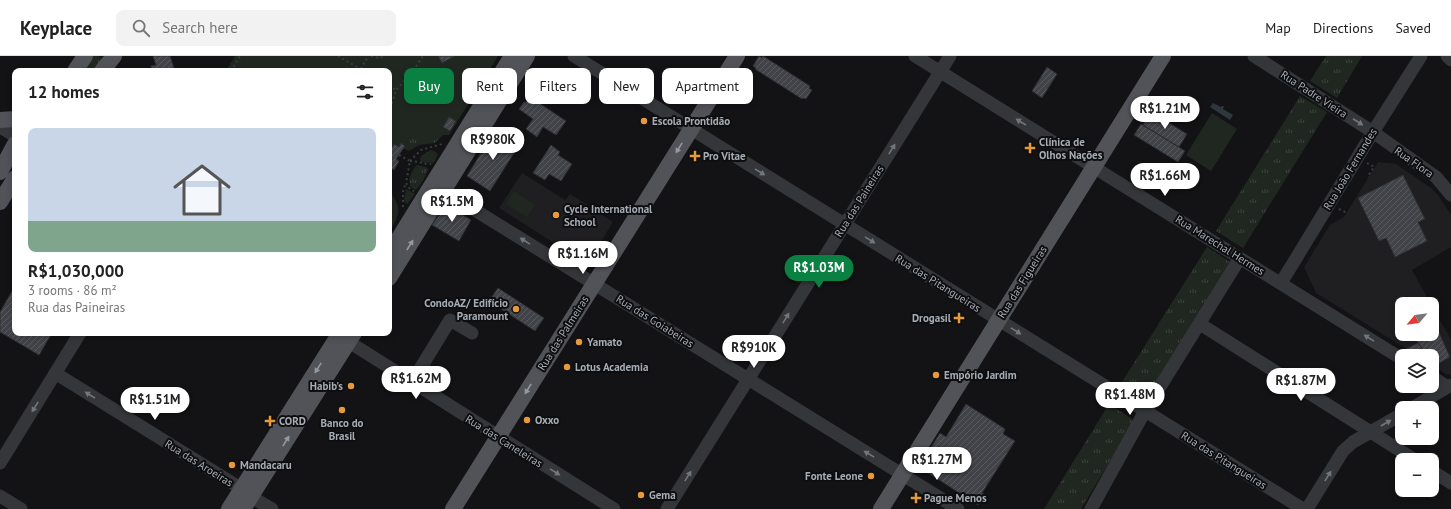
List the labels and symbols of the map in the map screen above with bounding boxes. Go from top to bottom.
street label: Rua Padre Vieira [1278,67,1350,121]
pin: R$1.21M [1128,96,1202,130]
place label: Escola Prontidão [652,114,730,128]
marker: Escola Prontidão [639,116,649,126]
one-way arrow [1015,118,1027,125]
one-way arrow [1353,118,1363,126]
street label: Rua João Fernandes [1320,125,1380,212]
pin: R$980K [460,127,526,161]
place label: Clínica de Olhos Nações [1039,135,1103,162]
one-way arrow [675,142,682,154]
marker: Clínica de Olhos Nações [1024,142,1036,154]
one-way arrow [888,143,896,154]
street label: Rua Flora [1392,143,1436,181]
place label: Pro Vitae [703,149,746,163]
marker: Pro Vitae [690,151,700,161]
street label: Rua das Paineiras [831,162,887,240]
pin: R$1.66M [1128,163,1202,197]
one-way arrow [754,168,766,175]
pin: R$1.5M [419,189,485,223]
place label: Cycle International School [564,202,653,229]
marker: Cycle International School [551,210,561,220]
street label: Rua Marechal Hermes [1173,212,1268,278]
one-way arrow [519,237,531,244]
one-way arrow [864,237,876,244]
one-way arrow [406,240,414,250]
pin: R$1.16M [546,241,620,275]
street label: Rua das Figueiras [994,243,1050,321]
street label: Rua das Pitangueiras [893,251,984,315]
pin: R$1.03M [782,255,856,289]
street label: Rua das Goiabeiras [614,291,697,351]
street label: Rua das Palmeiras [534,293,592,373]
place label: CondoAZ/ Edifício Paramount [424,296,508,323]
north arrow [1395,297,1439,341]
marker: CondoAZ/ Edifício Paramount [511,304,521,314]
place label: Drogasil [912,311,952,325]
one-way arrow [782,313,790,323]
marker: Drogasil [954,313,964,323]
one-way arrow [1011,327,1021,335]
one-way arrow [1364,334,1374,342]
place label: Yamato [586,335,622,349]
pin: R$910K [721,335,787,369]
marker: Yamato [574,337,584,347]
place label: Lotus Academia [575,360,648,374]
one-way arrow [314,362,321,374]
marker: Lotus Academia [562,362,572,372]
pin: R$1.62M [379,366,453,400]
place label: Empório Jardim [944,368,1017,382]
pin: R$1.87M [1264,368,1338,402]
marker: Empório Jardim [931,370,941,380]
place label: Habib's [310,379,343,393]
marker: Habib's [346,381,356,391]
pin: R$1.48M [1093,382,1167,416]
one-way arrow [524,384,532,394]
pin: R$1.51M [118,387,192,421]
one-way arrow [85,391,95,399]
one-way arrow [31,401,38,413]
marker: Banco do Brasil [337,405,347,415]
street label: Rua das Caneleiras [463,412,546,471]
place label: Oxxo [535,413,559,427]
place label: CORD [279,414,306,428]
marker: CORD [264,415,276,427]
marker: Oxxo [522,415,532,425]
place label: Banco do Brasil [320,416,364,443]
one-way arrow [1380,419,1392,426]
street label: Rua das Pitangueiras [1179,428,1270,492]
one-way arrow [283,435,290,446]
street label: Rua das Aroeiras [162,436,236,490]
pin: R$1.27M [900,447,974,481]
one-way arrow [864,450,874,458]
place label: Mandacaru [240,458,292,472]
marker: Mandacaru [227,460,237,470]
one-way arrow [549,469,561,476]
place label: Fonte Leone [805,469,863,483]
one-way arrow [684,470,691,482]
marker: Fonte Leone [866,471,876,481]
one-way arrow [1324,471,1332,481]
place label: Gema [649,488,676,502]
marker: Gema [636,490,646,500]
place label: Pague Menos [924,491,987,505]
marker: Pague Menos [911,493,921,503]

